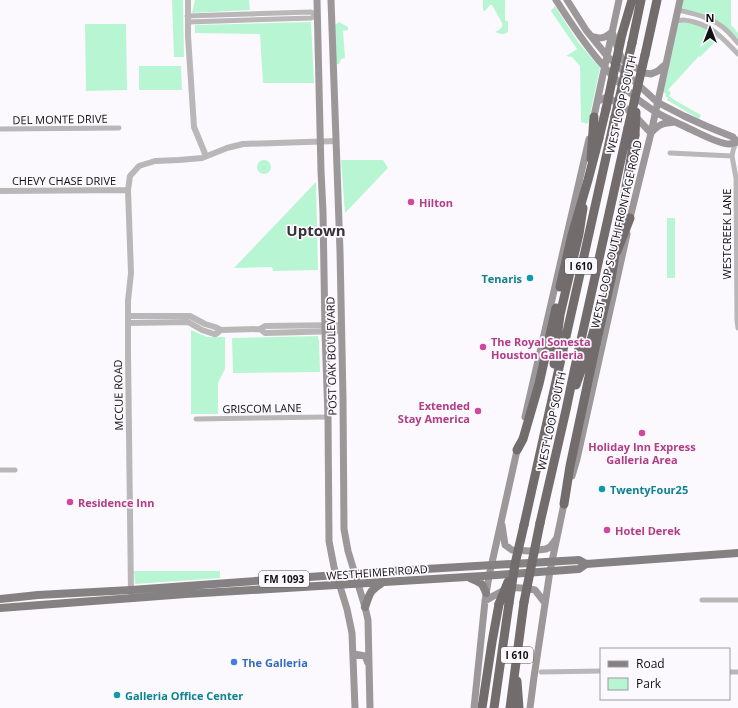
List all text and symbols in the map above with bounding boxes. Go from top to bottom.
north arrow [690,8,730,48]
text: N [706,10,714,25]
street label: WEST LOOP SOUTH [602,53,640,155]
street label: DEL MONTE DRIVE [12,111,108,127]
street label: WEST LOOP SOUTH FRONTAGE ROAD [587,138,645,330]
street label: CHEVY CHASE DRIVE [12,173,116,188]
street label: WESTCREEK LANE [719,189,734,280]
place label: Hilton [419,195,453,210]
marker: Hilton [406,197,416,207]
district label: Uptown [286,220,346,240]
road number: I 610 [565,258,597,274]
place label: Tenaris [481,271,523,286]
marker: Tenaris [525,273,535,283]
street label: POST OAK BOULEVARD [322,296,340,416]
place label: The Royal Sonesta Houston Galleria [491,334,591,362]
marker: The Royal Sonesta Houston Galleria [478,342,488,352]
street label: MCCUE ROAD [110,359,126,431]
street label: WEST LOOP SOUTH [533,370,569,472]
place label: Extended Stay America [398,398,470,426]
street label: GRISCOM LANE [222,400,302,416]
marker: Extended Stay America [473,406,483,416]
marker: Holiday Inn Express Galleria Area [637,428,647,438]
place label: Holiday Inn Express Galleria Area [588,439,696,467]
place label: TwentyFour25 [610,482,688,497]
marker: TwentyFour25 [597,484,607,494]
place label: Residence Inn [78,495,154,510]
marker: Residence Inn [65,497,75,507]
place label: Hotel Derek [615,523,681,538]
marker: Hotel Derek [602,525,612,535]
street label: WESTHEIMER ROAD [326,561,428,583]
road number: FM 1093 [259,571,309,587]
road number: I 610 [501,647,533,663]
legend [600,648,730,700]
place label: The Galleria [242,655,308,670]
text: Road [636,655,665,672]
marker: The Galleria [229,657,239,667]
text: Park [636,675,662,692]
place label: Galleria Office Center [125,688,243,703]
marker: Galleria Office Center [112,690,122,700]

